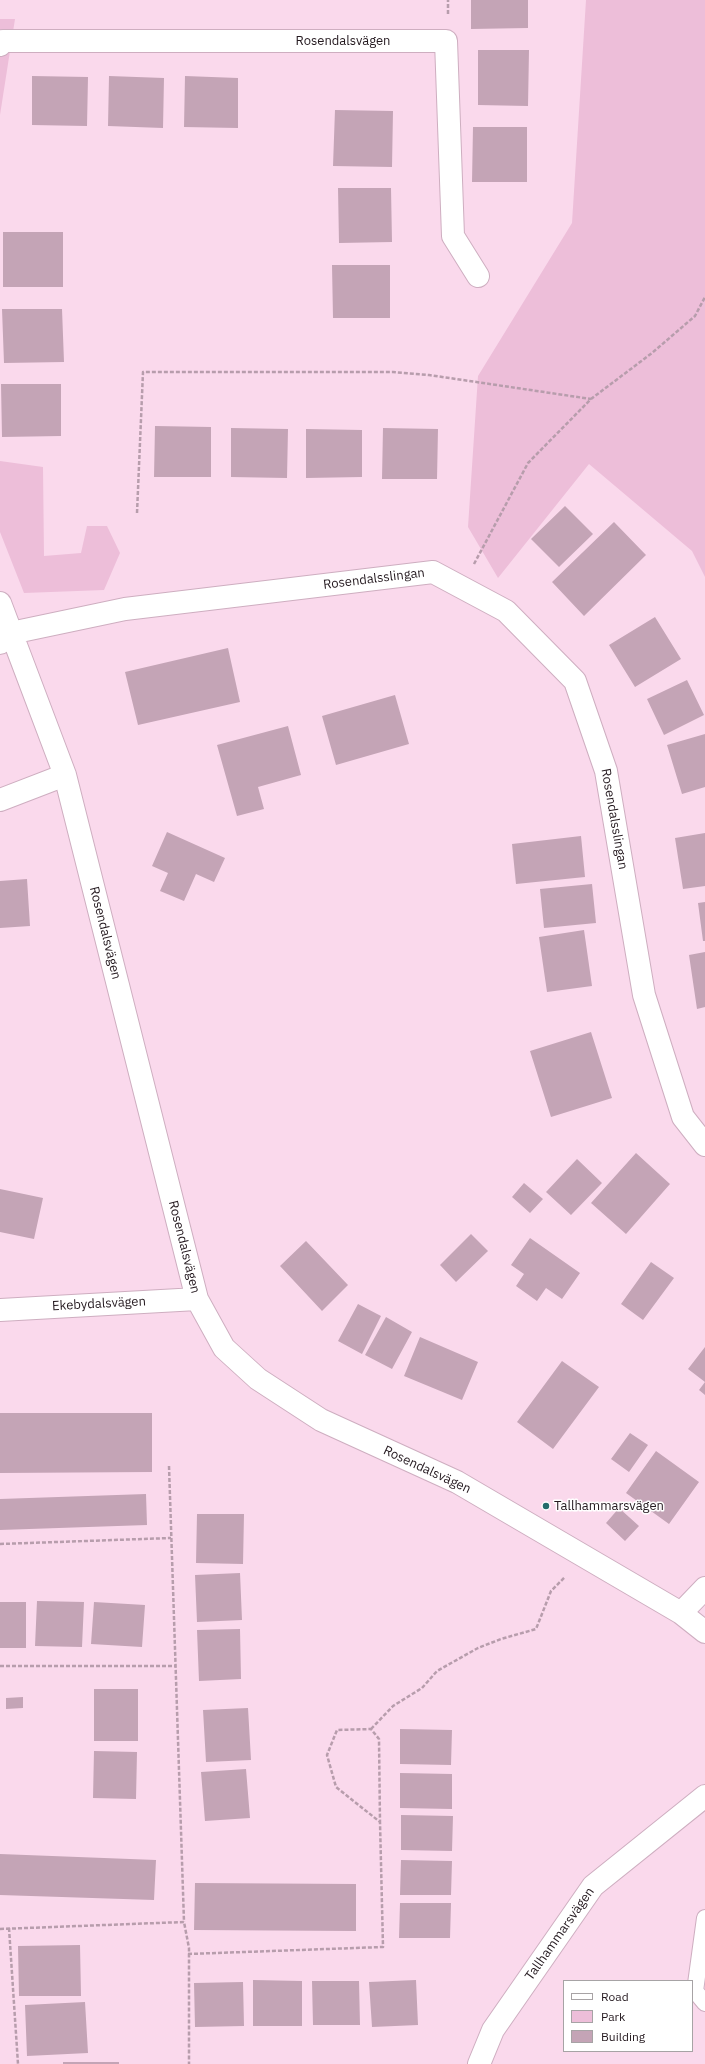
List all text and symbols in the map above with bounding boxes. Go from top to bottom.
street label: Rosendalsvägen [296,33,390,49]
street label: Rosendalsslingan [322,565,426,593]
street label: Rosendalsslingan [597,767,631,871]
street label: Rosendalsvägen [86,885,124,981]
street label: Rosendalsvägen [165,1199,203,1295]
street label: Ekebydalsvägen [52,1294,146,1314]
street label: Rosendalsvägen [381,1443,473,1497]
place label: Tallhammarsvägen [554,1498,664,1514]
marker: Tallhammarsvägen [541,1501,551,1511]
street label: Tallhammarsvägen [522,1885,598,1983]
legend [563,1980,693,2052]
text: Road [601,1989,629,2004]
text: Park [601,2009,625,2024]
text: Building [601,2029,645,2044]

